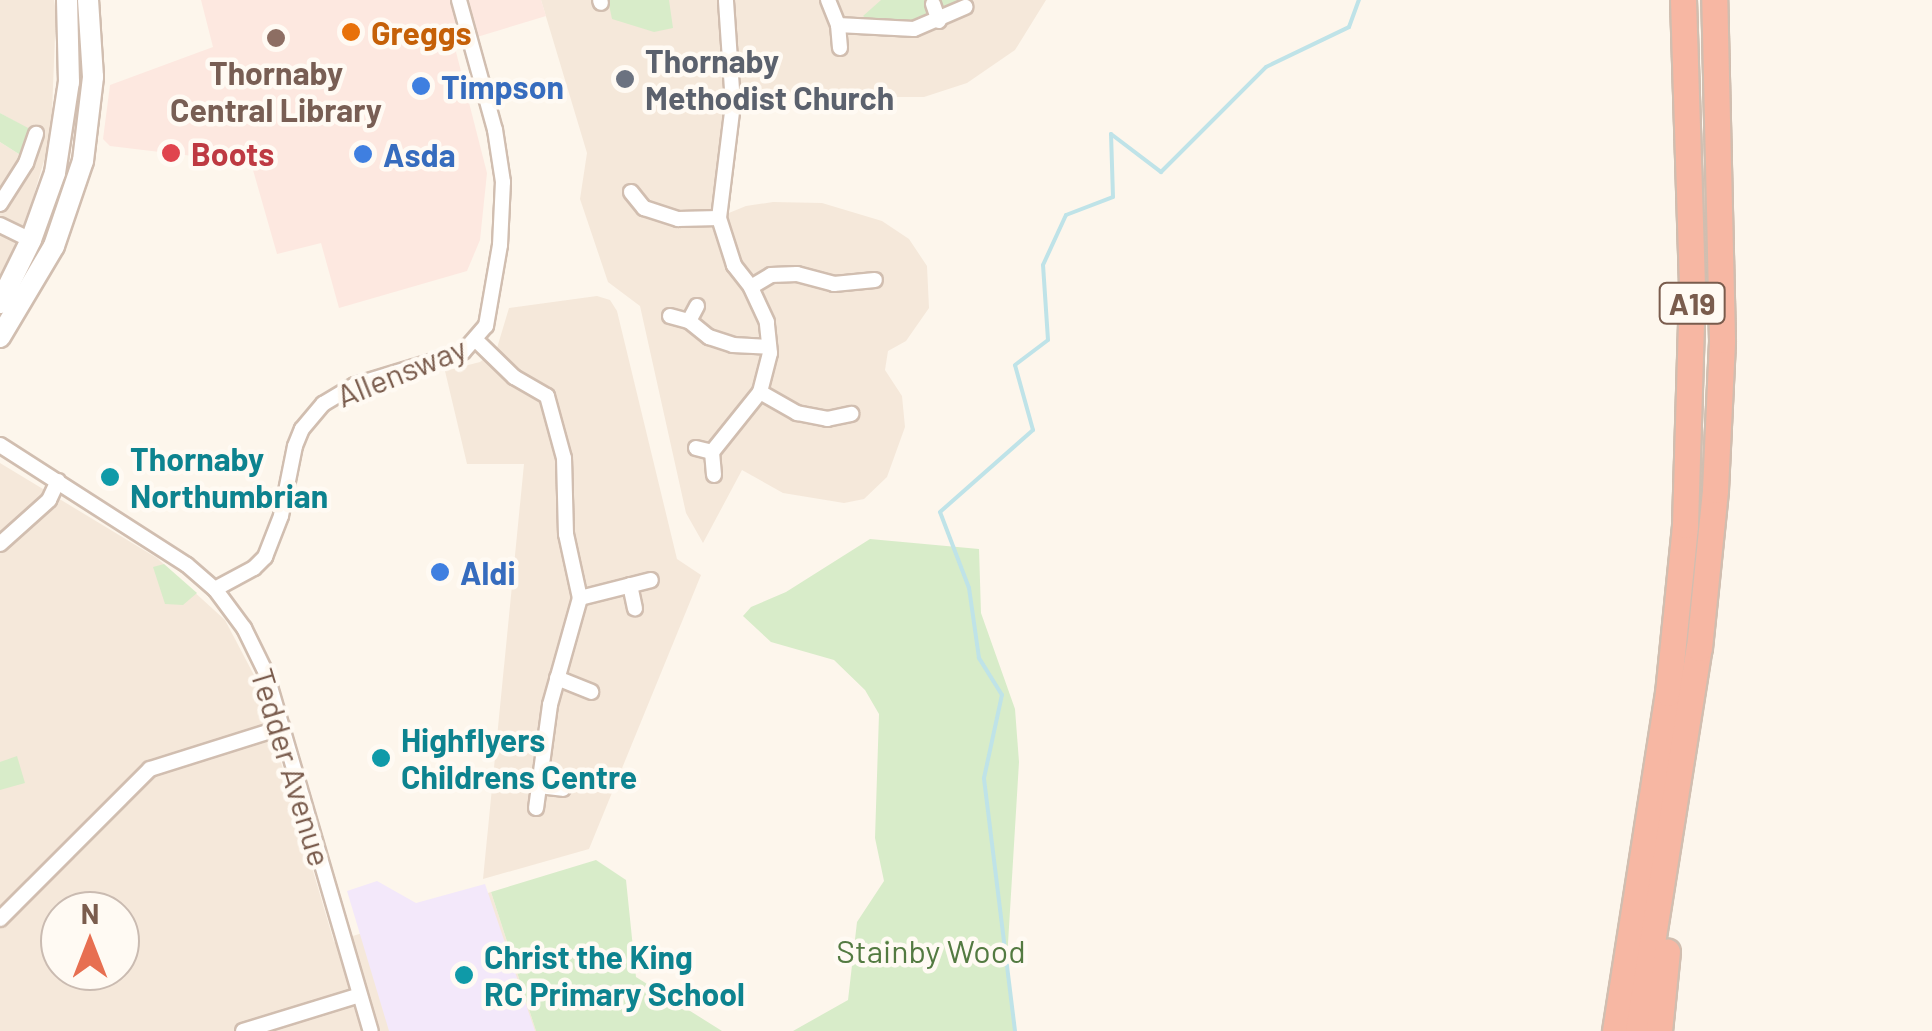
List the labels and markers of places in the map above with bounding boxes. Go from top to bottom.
place label: Greggs [371,13,471,51]
marker: Greggs [340,21,362,43]
marker: Thornaby Central Library [265,27,287,49]
place label: Thornaby Methodist Church [645,42,894,117]
place label: Thornaby Central Library [170,54,382,129]
place label: Timpson [441,67,564,105]
marker: Thornaby Methodist Church [614,68,636,90]
marker: Timpson [410,75,432,97]
place label: Boots [191,134,274,172]
place label: Asda [383,135,456,173]
marker: Boots [160,142,182,164]
marker: Asda [352,143,374,165]
place label: Thornaby Northumbrian [130,440,328,515]
marker: Thornaby Northumbrian [99,466,121,488]
place label: Aldi [460,553,516,591]
marker: Aldi [429,561,451,583]
place label: Highflyers Childrens Centre [401,721,637,796]
marker: Highflyers Childrens Centre [370,747,392,769]
place label: Christ the King RC Primary School [484,938,745,1013]
marker: Christ the King RC Primary School [453,964,475,986]

